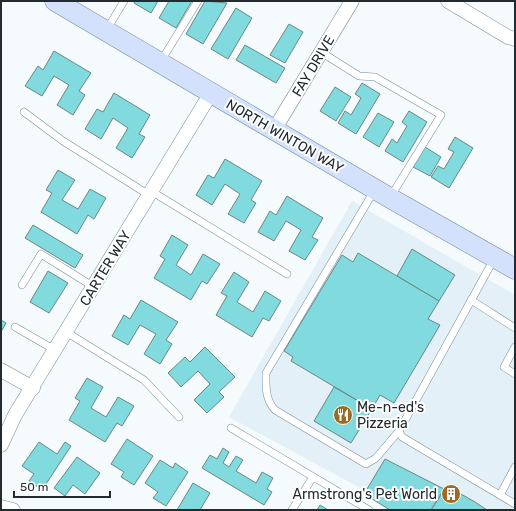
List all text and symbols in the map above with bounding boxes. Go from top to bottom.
street label: FAY DRIVE [289,33,338,100]
street label: NORTH WINTON WAY [223,96,347,177]
street label: CARTER WAY [76,227,135,309]
place label: Me-n-ed's Pizzeria [357,399,424,432]
restaurant icon: Me-n-ed's Pizzeria [332,404,354,426]
scale bar [14,473,110,499]
text: 50 m [20,480,48,494]
building icon: Armstrong's Pet World [440,483,462,505]
place label: Armstrong's Pet World [293,486,437,503]

